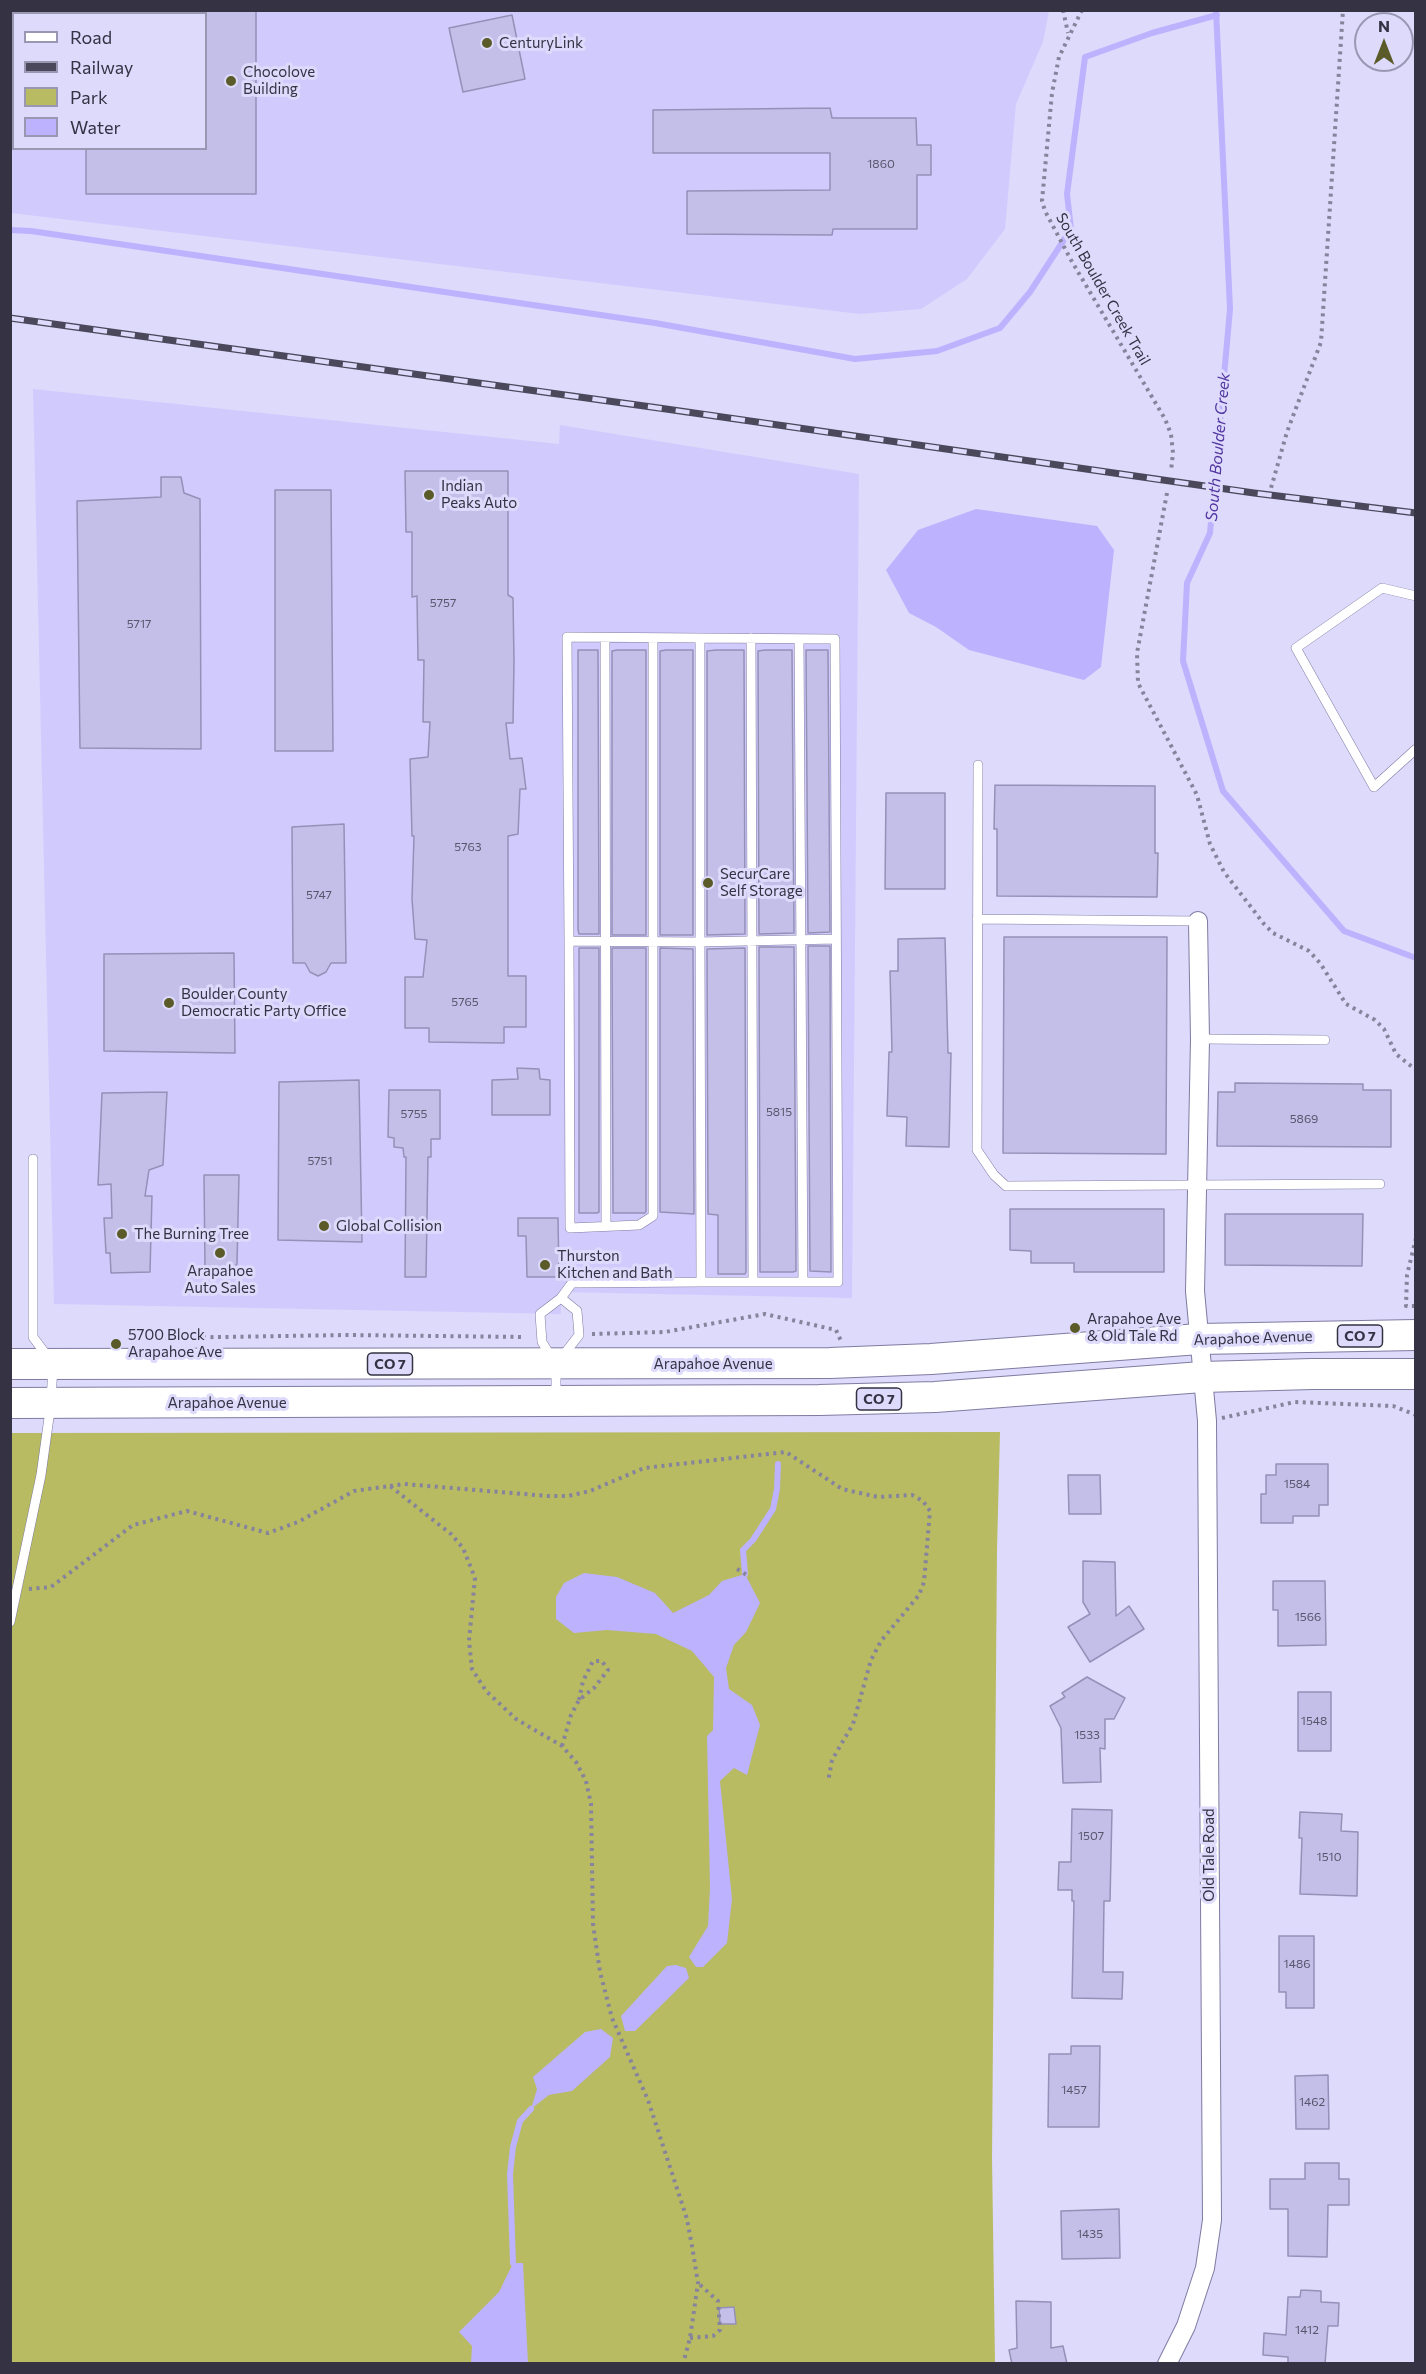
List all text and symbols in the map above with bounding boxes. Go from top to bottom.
legend [12,12,207,150]
north arrow [1354,12,1414,72]
text: N [1378,16,1390,35]
text: Road [70,26,112,48]
place label: CenturyLink [499,34,583,52]
marker: CenturyLink [480,36,494,50]
text: Railway [70,56,133,78]
place label: Chocolove Building [243,63,315,98]
marker: Chocolove Building [224,74,238,88]
text: Park [70,86,108,108]
text: Water [70,116,121,138]
house number: 1860 [867,157,895,171]
street label: South Boulder Creek Trail [1052,210,1154,368]
water label: South Boulder Creek [1202,372,1234,522]
place label: Indian Peaks Auto [441,477,517,512]
marker: Indian Peaks Auto [422,488,436,502]
house number: 5757 [430,596,456,610]
house number: 5717 [127,617,151,631]
house number: 5763 [454,840,482,854]
place label: SecurCare Self Storage [720,865,803,900]
marker: SecurCare Self Storage [701,876,715,890]
house number: 5747 [306,888,332,902]
place label: Boulder County Democratic Party Office [181,985,346,1020]
house number: 5765 [451,995,479,1009]
marker: Boulder County Democratic Party Office [162,996,176,1010]
house number: 5815 [766,1105,792,1119]
house number: 5755 [401,1107,427,1121]
house number: 5869 [1290,1112,1318,1126]
house number: 5751 [307,1154,333,1168]
place label: Global Collision [336,1217,442,1235]
marker: Global Collision [317,1219,331,1233]
place label: The Burning Tree [134,1225,249,1243]
marker: The Burning Tree [115,1227,129,1241]
marker: Arapahoe Auto Sales [213,1246,227,1260]
place label: Thurston Kitchen and Bath [557,1247,673,1282]
marker: Thurston Kitchen and Bath [538,1258,552,1272]
place label: Arapahoe Auto Sales [184,1262,256,1297]
place label: Arapahoe Ave & Old Tale Rd [1087,1310,1181,1345]
marker: Arapahoe Ave & Old Tale Rd [1068,1321,1082,1335]
road number: CO 7 [1338,1325,1382,1347]
place label: 5700 Block Arapahoe Ave [128,1326,222,1361]
street label: Arapahoe Avenue [1193,1327,1313,1349]
marker: 5700 Block Arapahoe Ave [109,1337,123,1351]
road number: CO 7 [368,1353,412,1375]
street label: Arapahoe Avenue [653,1355,773,1373]
road number: CO 7 [856,1388,902,1410]
street label: Arapahoe Avenue [167,1394,287,1412]
house number: 1584 [1284,1477,1310,1491]
house number: 1566 [1295,1610,1321,1624]
house number: 1548 [1301,1714,1327,1728]
house number: 1533 [1074,1728,1100,1742]
street label: Old Tale Road [1200,1808,1218,1902]
house number: 1507 [1078,1829,1104,1843]
house number: 1510 [1317,1850,1341,1864]
house number: 1486 [1284,1957,1310,1971]
house number: 1457 [1061,2083,1087,2097]
house number: 1462 [1299,2095,1325,2109]
house number: 1435 [1077,2227,1103,2241]
house number: 1412 [1295,2323,1319,2337]

